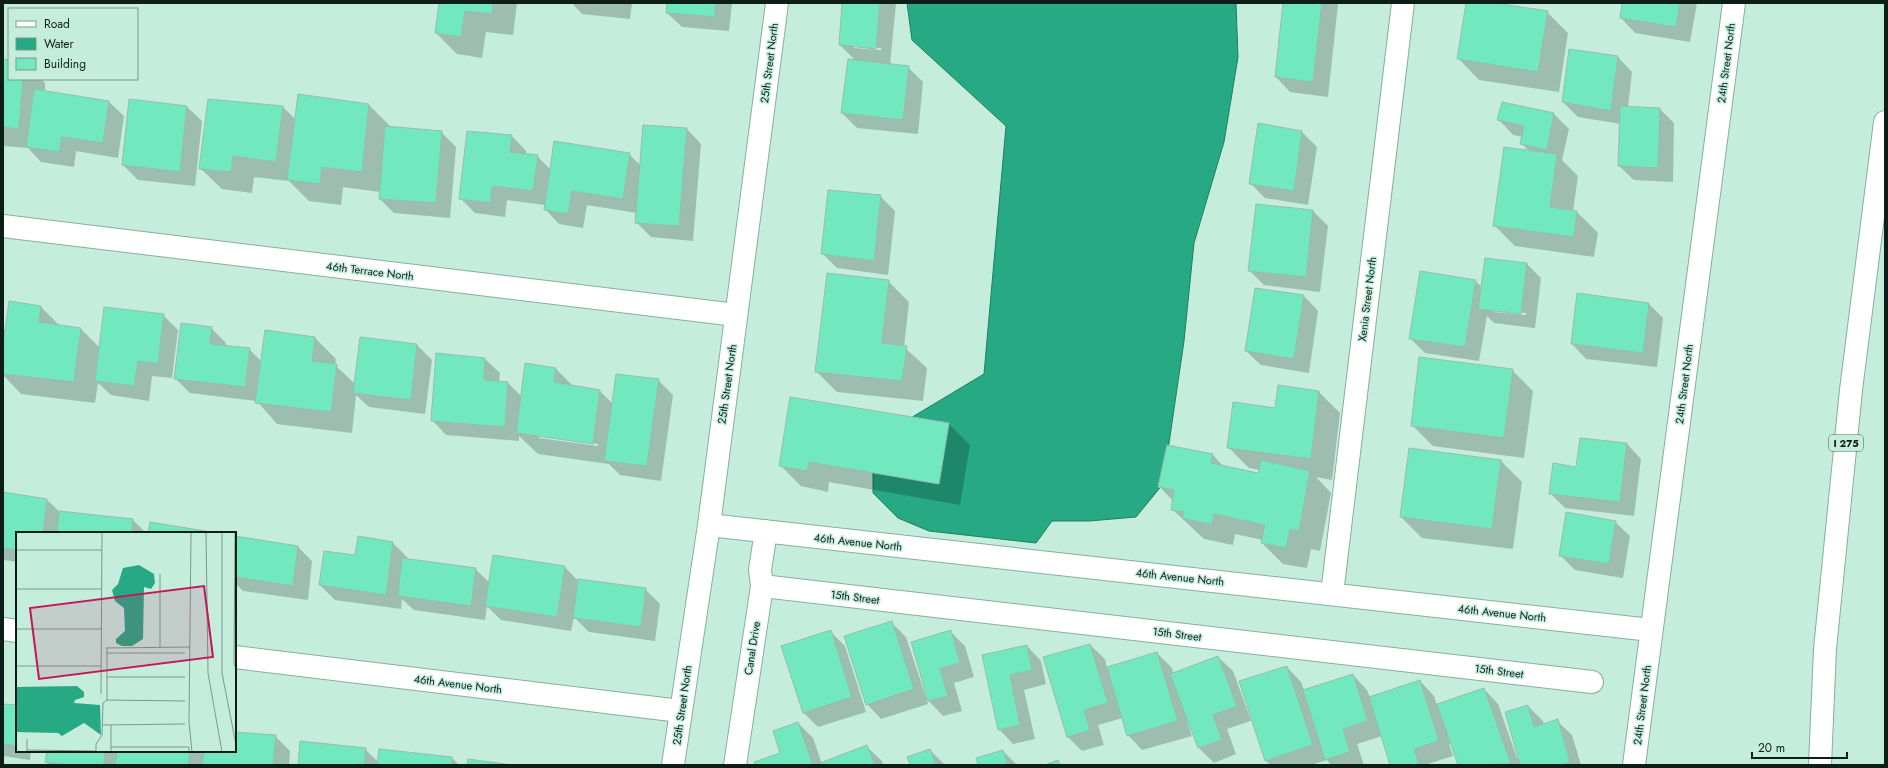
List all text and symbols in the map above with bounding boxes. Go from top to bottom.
legend [8,8,138,80]
text: Road [44,15,70,33]
street label: 25th Street North [756,22,782,104]
street label: 24th Street North [1713,22,1739,104]
text: Water [44,35,75,53]
text: Building [44,55,86,73]
street label: Xenia Street North [1354,256,1380,342]
street label: 46th Terrace North [325,258,415,284]
street label: 25th Street North [713,343,741,425]
street label: 24th Street North [1671,343,1697,425]
road number: I 275 [1829,435,1863,451]
street label: 46th Avenue North [813,529,903,555]
inset map [16,532,236,752]
street label: 46th Avenue North [1135,564,1225,590]
street label: 15th Street [830,586,881,608]
street label: 46th Avenue North [1457,600,1547,626]
street label: Canal Drive [740,620,764,676]
street label: 15th Street [1152,623,1203,645]
street label: 15th Street [1474,660,1525,682]
street label: 25th Street North [668,664,696,746]
street label: 24th Street North [1629,664,1655,746]
street label: 46th Avenue North [413,671,503,697]
scale bar [1752,734,1847,760]
text: 20 m [1758,739,1785,757]

